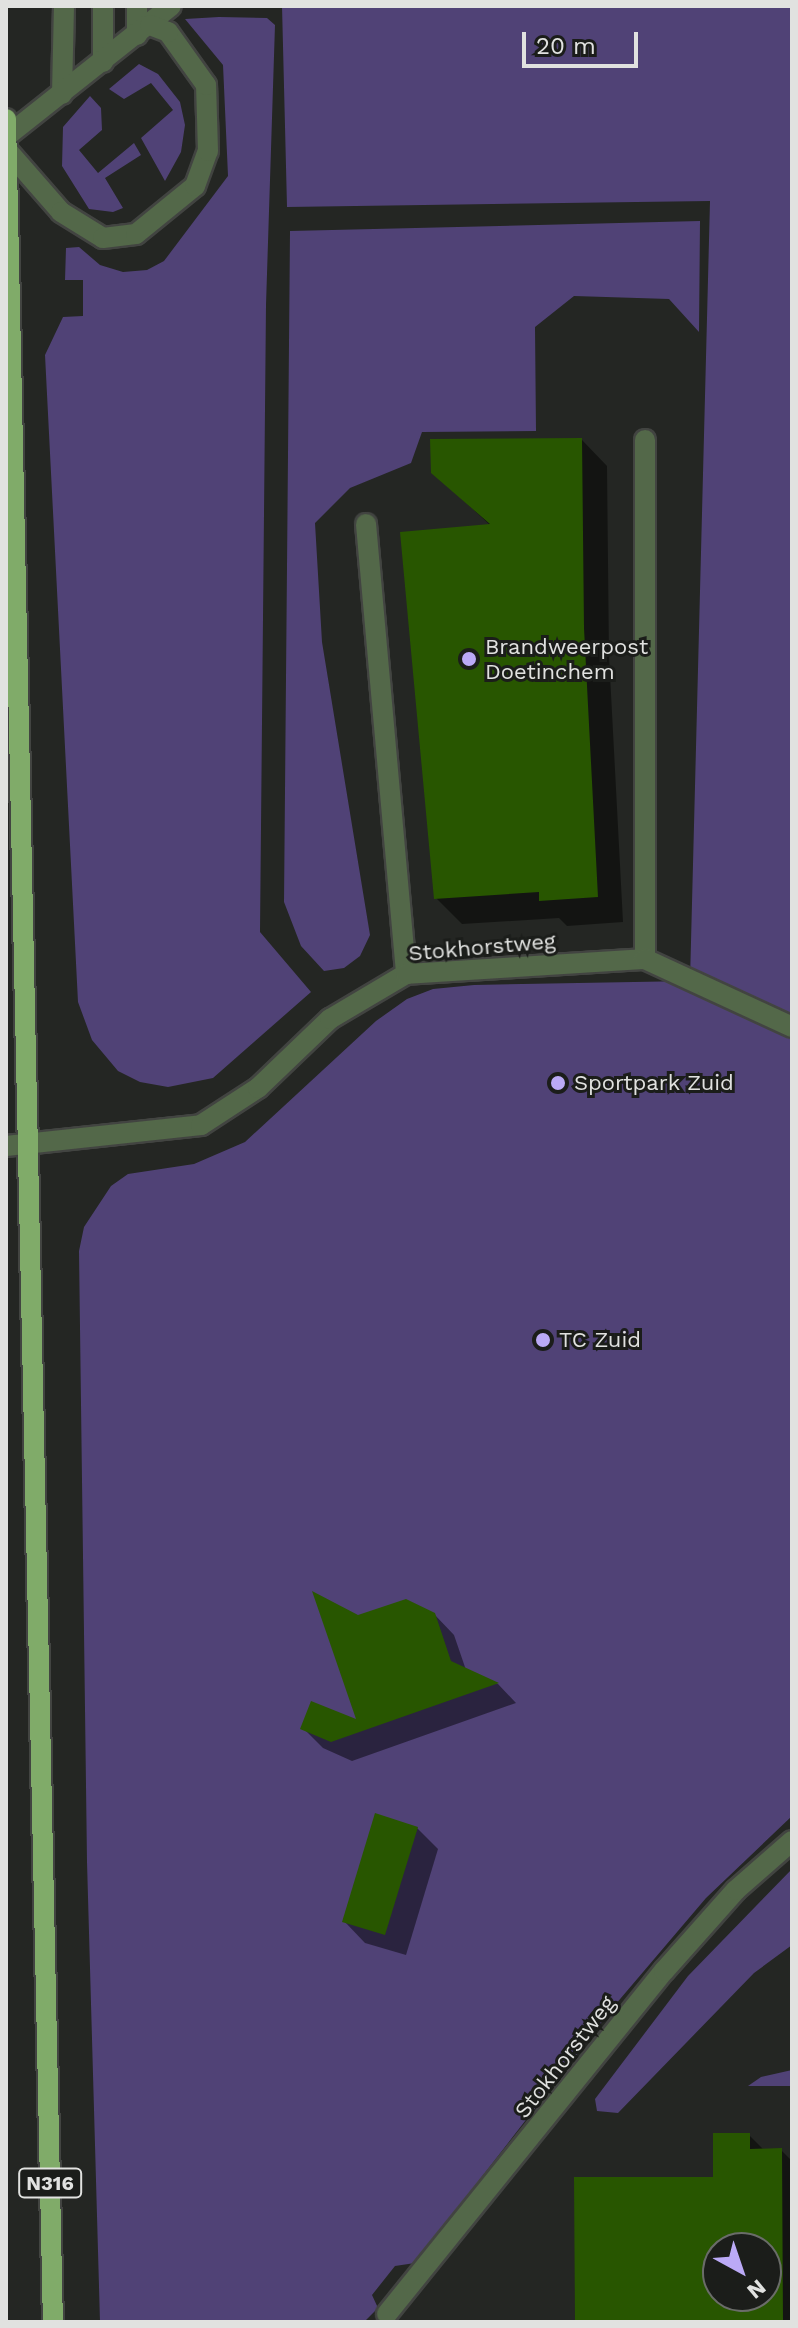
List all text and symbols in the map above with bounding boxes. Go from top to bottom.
scale bar [526,16,642,66]
text: 20 m [536,32,596,60]
place label: Brandweerpost Doetinchem [485,633,648,684]
marker: Brandweerpost Doetinchem [460,650,478,668]
street label: Stokhorstweg [407,927,557,967]
place label: Sportpark Zuid [574,1070,734,1096]
marker: Sportpark Zuid [549,1074,567,1092]
place label: TC Zuid [559,1327,641,1353]
marker: TC Zuid [534,1331,552,1349]
street label: Stokhorstweg [509,1991,621,2123]
road number: N316 [18,2167,82,2199]
north arrow [702,2232,782,2312]
text: N [742,2274,771,2304]

